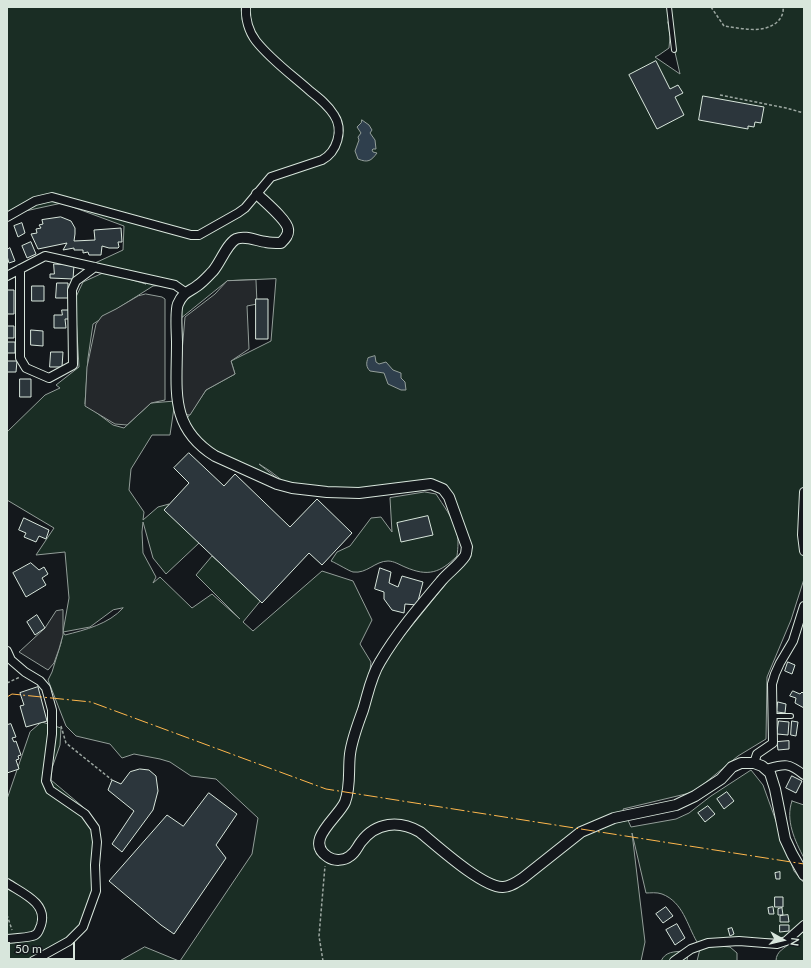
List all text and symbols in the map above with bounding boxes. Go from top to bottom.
north arrow [763,920,803,960]
scale bar [10,934,77,960]
text: N [788,937,802,947]
text: 50 m [15,941,42,956]

